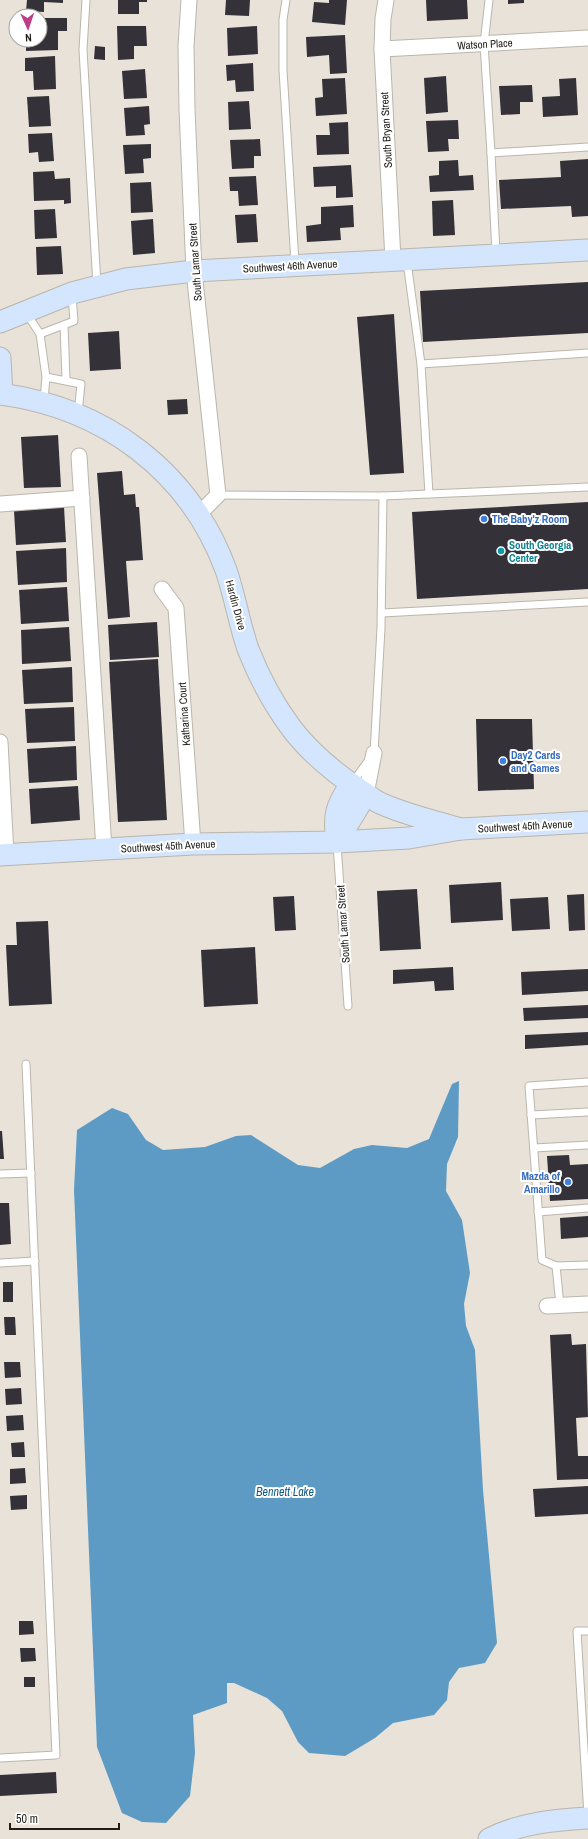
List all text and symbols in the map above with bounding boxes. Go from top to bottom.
north arrow [8,8,48,48]
text: N [25,31,32,45]
street label: Watson Place [457,36,513,52]
street label: South Bryan Street [377,91,395,168]
street label: South Lamar Street [185,222,205,302]
street label: Southwest 46th Avenue [242,257,338,275]
place label: The Baby'z Room [492,512,567,526]
marker: The Baby'z Room [479,514,489,524]
place label: South Georgia Center [509,538,571,565]
marker: South Georgia Center [496,546,506,556]
street label: Hardin Drive [223,578,249,632]
street label: Katharina Court [175,681,193,746]
place label: Day2 Cards and Games [511,748,561,775]
marker: Day2 Cards and Games [498,756,508,766]
street label: Southwest 45th Avenue [477,817,573,835]
street label: Southwest 45th Avenue [120,837,216,855]
street label: South Lamar Street [333,884,353,964]
place label: Mazda of Amarillo [521,1169,560,1196]
marker: Mazda of Amarillo [563,1177,573,1187]
water label: Bennett Lake [256,1484,315,1500]
scale bar [10,1805,119,1831]
text: 50 m [16,1811,38,1827]

